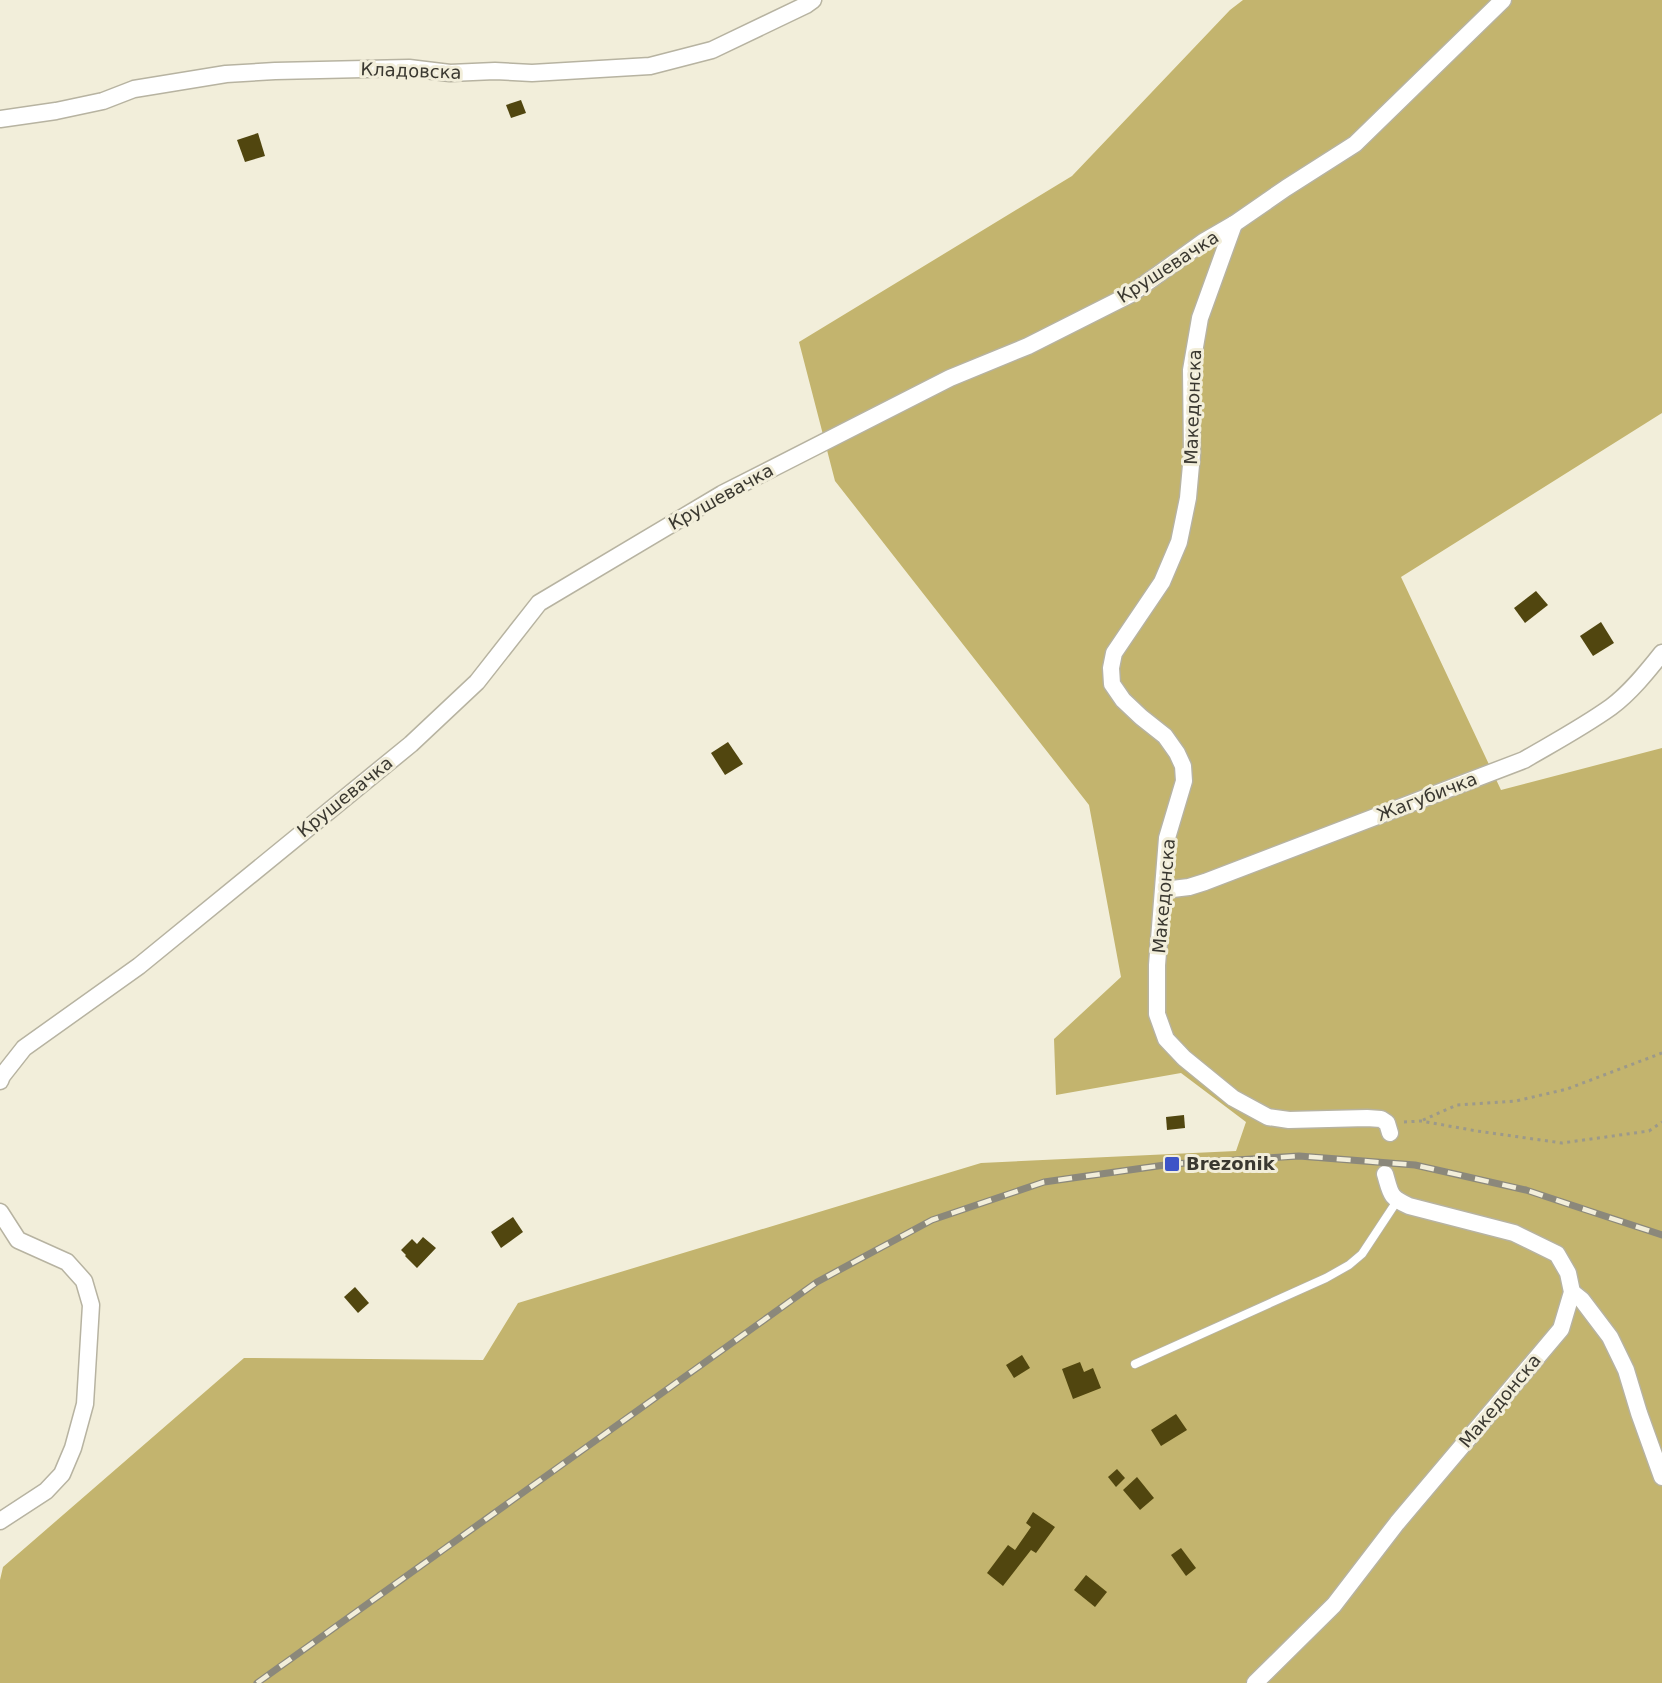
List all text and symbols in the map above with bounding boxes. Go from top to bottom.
street label: Кладовска [360,58,462,83]
street label: Крушевачка [1113,226,1222,307]
street label: Македонска [1180,349,1205,465]
street label: Крушевачка [665,459,777,534]
street label: Крушевачка [293,752,397,841]
street label: Жагубичка [1374,768,1480,825]
street label: Македонска [1148,837,1179,954]
place label: Brezonik [1186,1153,1276,1174]
marker: Brezonik [1163,1155,1181,1173]
street label: Македонска [1454,1350,1545,1452]

